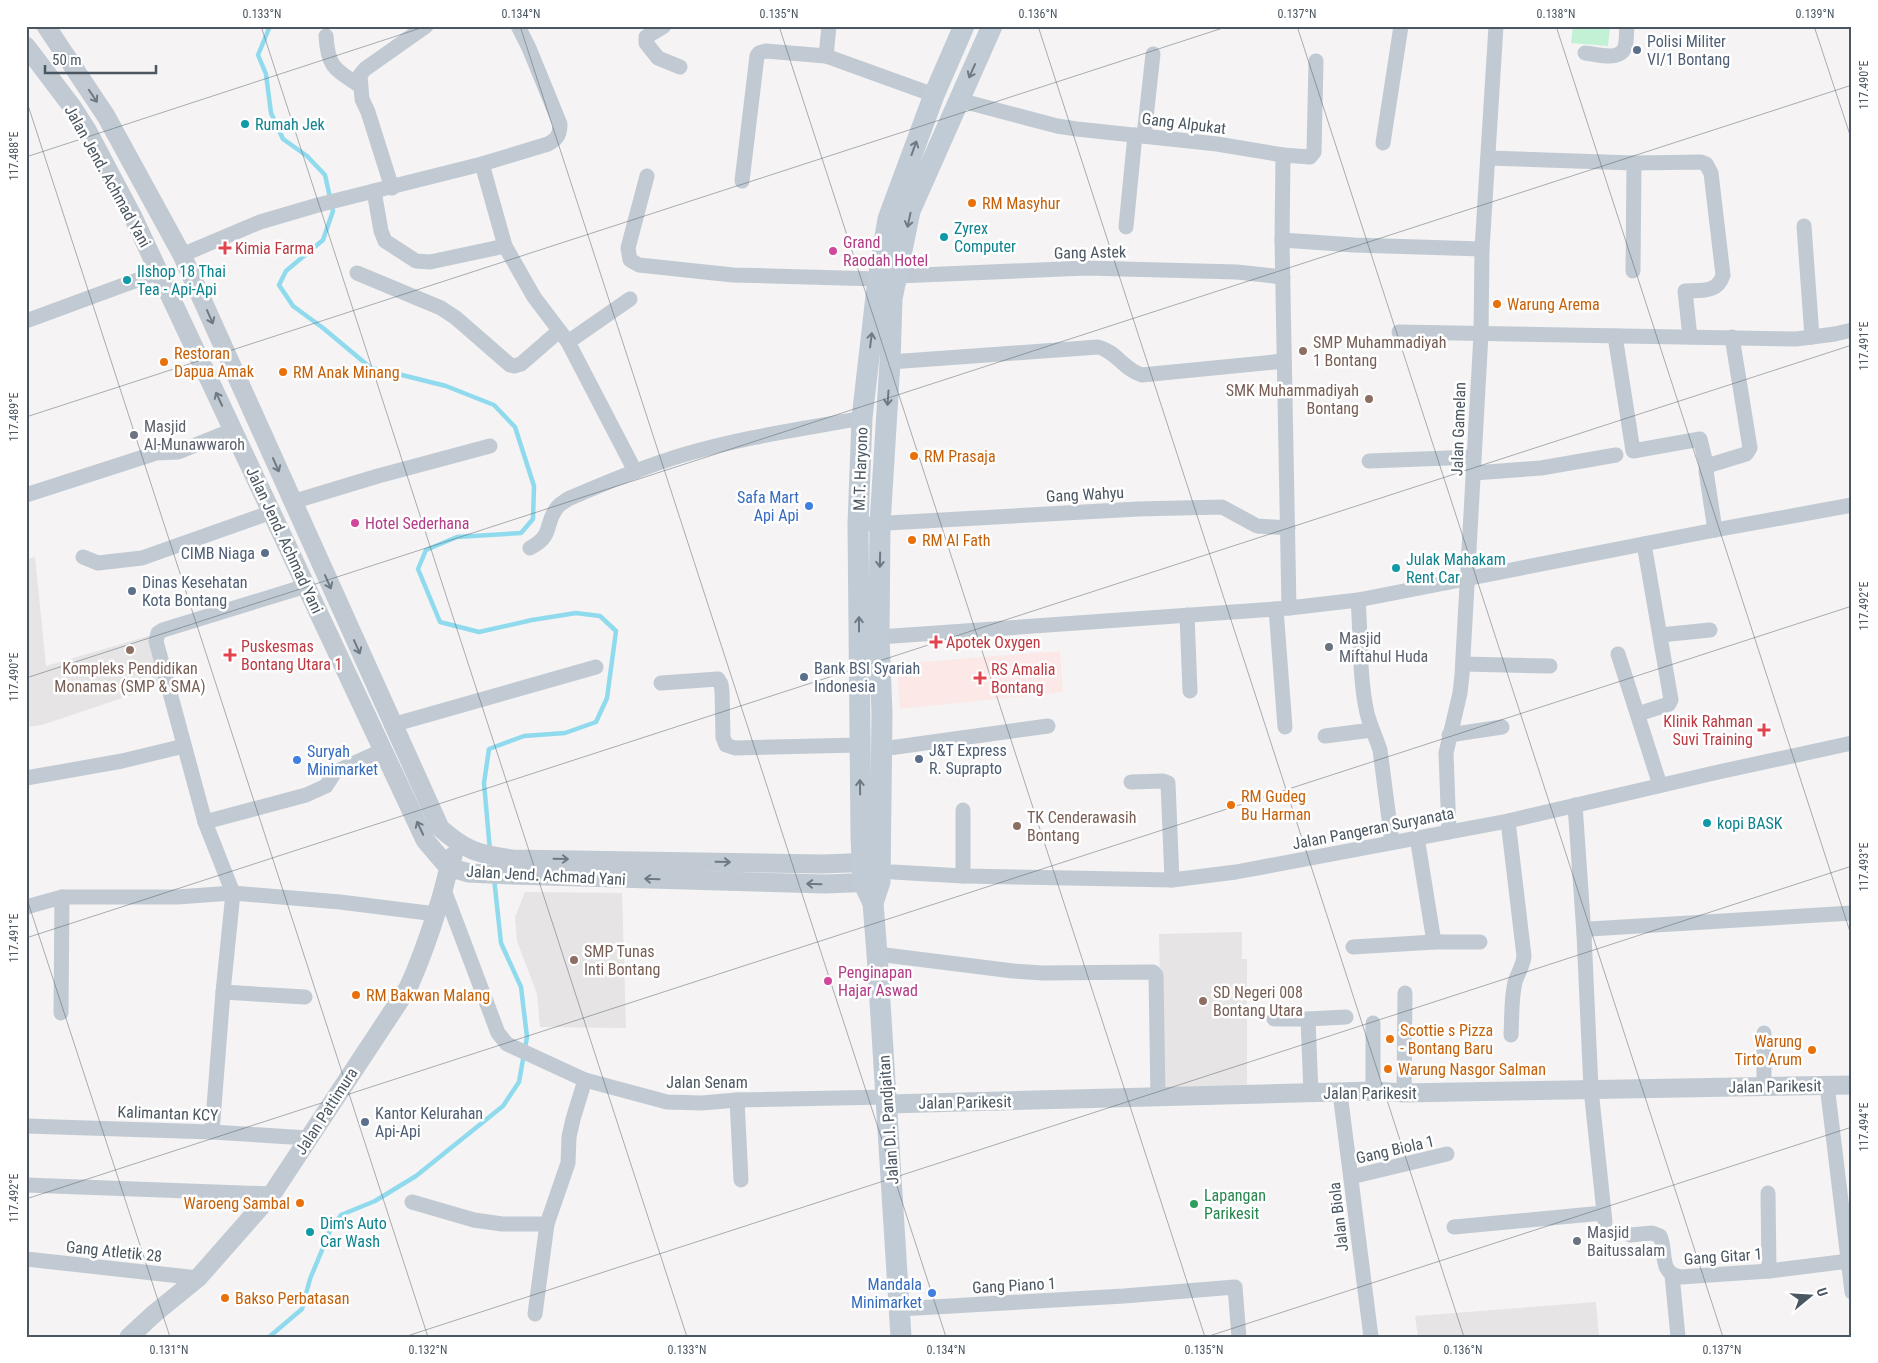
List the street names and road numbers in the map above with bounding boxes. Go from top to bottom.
street label: Jalan Jend. Achmad Yani [61,102,155,251]
street label: Gang Alpukat [1141,109,1227,138]
street label: Gang Astek [1054,242,1127,263]
street label: Jalan Gamelan [1447,382,1470,476]
street label: M.T. Haryono [850,427,871,511]
street label: Jalan Jend. Achmad Yani [242,464,327,617]
street label: Gang Wahyu [1046,483,1125,506]
street label: Jalan Pangeran Suryanata [1291,803,1456,854]
street label: Jalan Jend. Achmad Yani [466,862,626,889]
street label: Jalan D.I. Pandjaitan [874,1055,903,1185]
street label: Jalan Pattimura [291,1064,362,1158]
street label: Jalan Senam [666,1073,748,1092]
street label: Jalan Parikesit [1728,1076,1822,1097]
street label: Jalan Parikesit [1323,1084,1417,1103]
street label: Jalan Parikesit [918,1092,1012,1113]
street label: Kalimantan KCY [117,1102,219,1125]
street label: Gang Biola 1 [1354,1131,1436,1168]
street label: Jalan Biola [1325,1181,1352,1253]
street label: Gang Atletik 28 [65,1237,163,1266]
street label: Gang Gitar 1 [1683,1244,1763,1269]
street label: Gang Piano 1 [972,1274,1056,1297]

